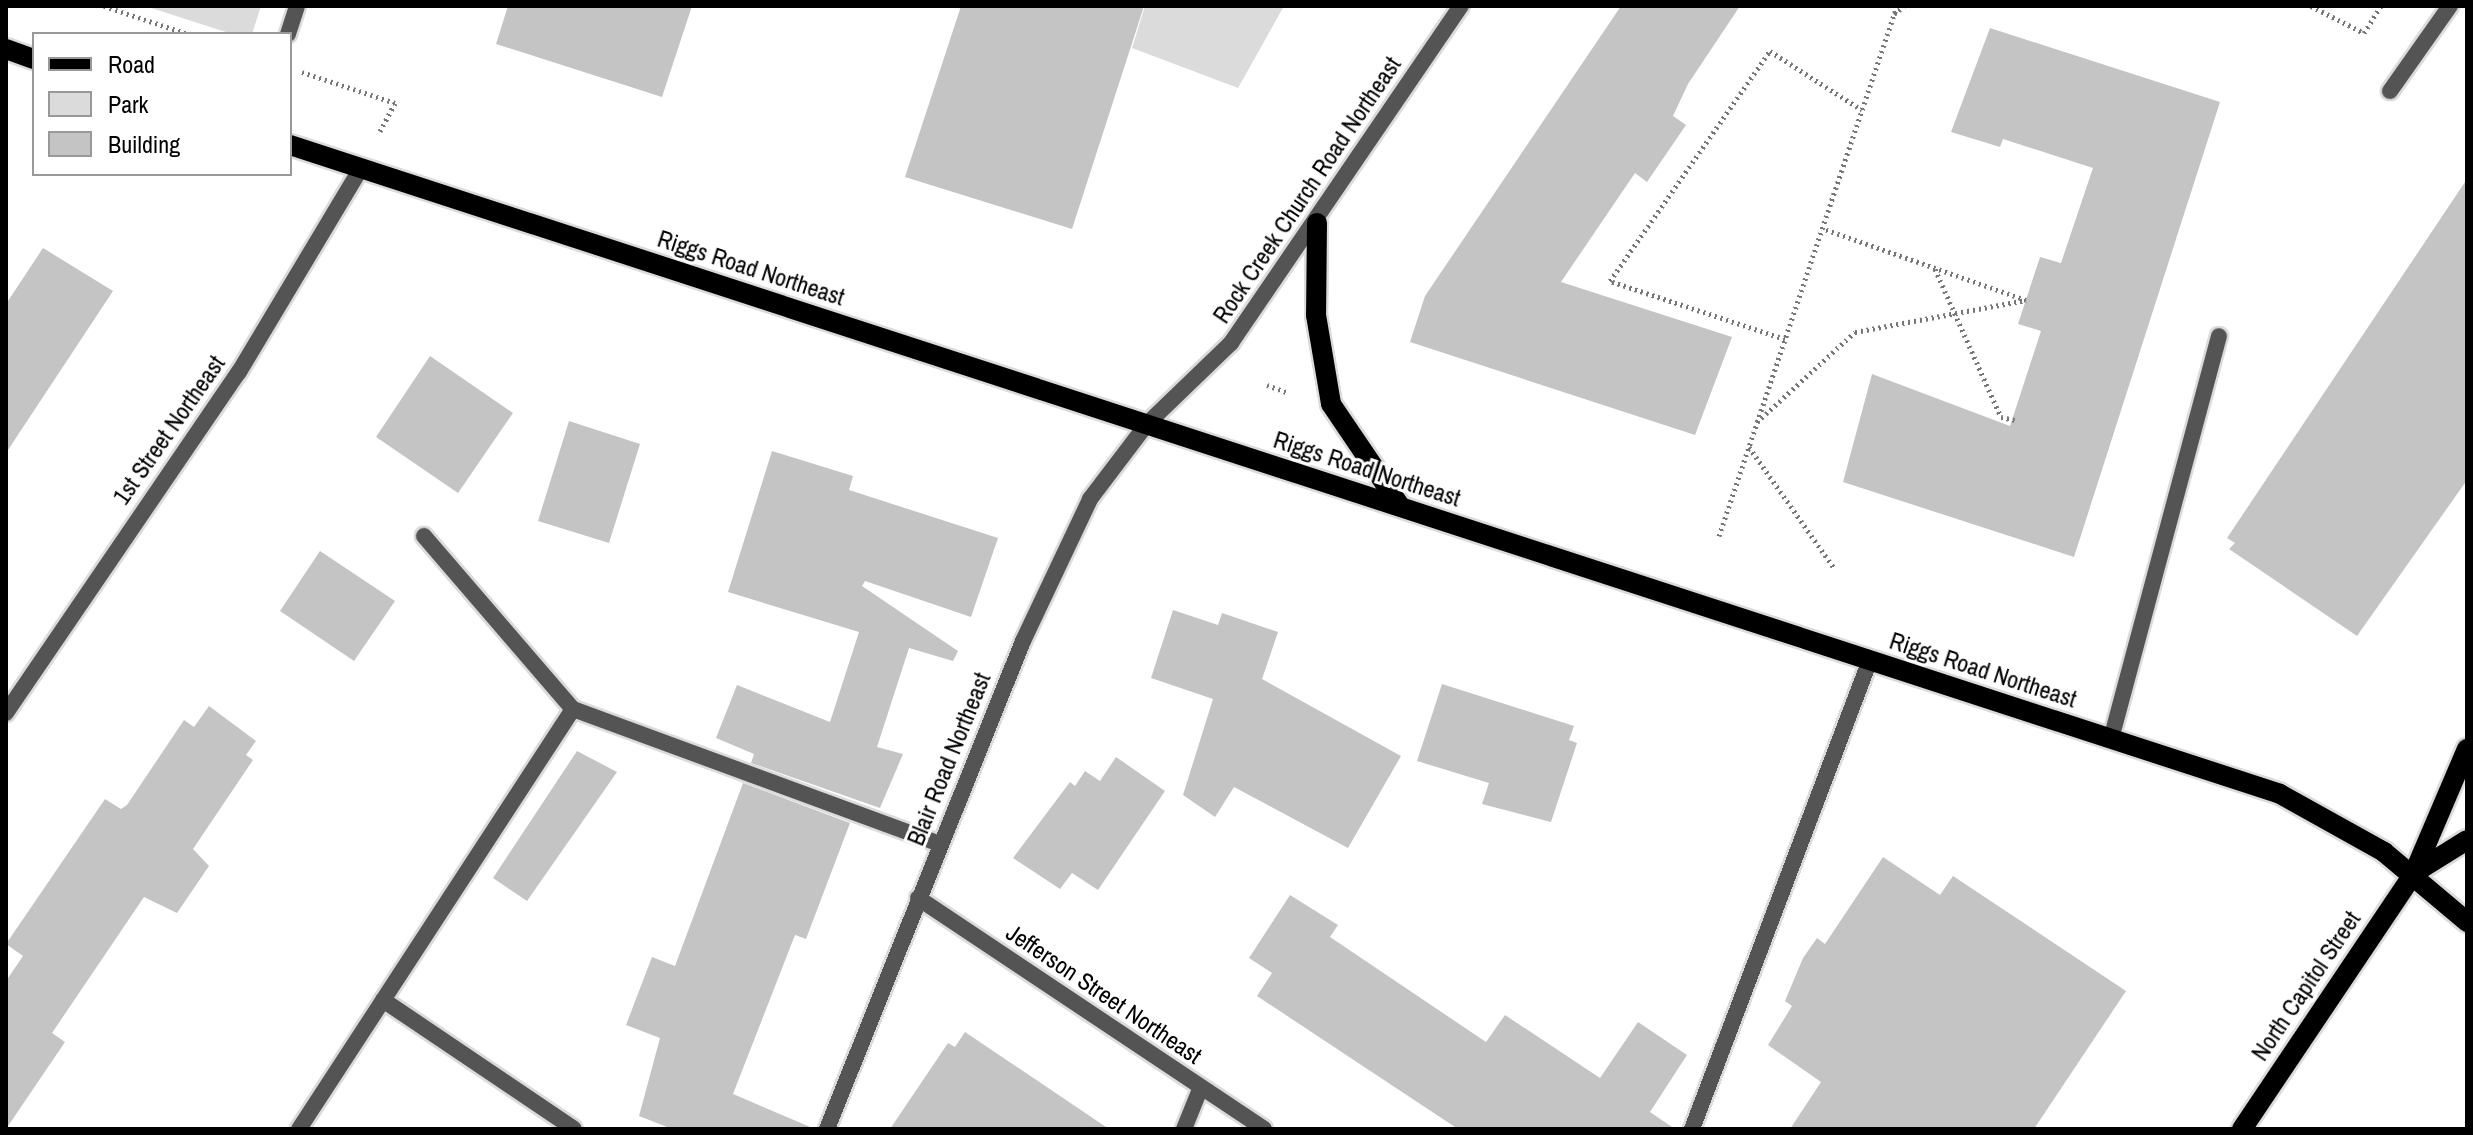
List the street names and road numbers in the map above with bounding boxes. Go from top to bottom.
street label: Rock Creek Church Road Northeast [1207,51,1407,329]
street label: Riggs Road Northeast [654,224,848,312]
street label: 1st Street Northeast [107,350,231,510]
street label: Riggs Road Northeast [1270,425,1464,513]
street label: Riggs Road Northeast [1886,626,2080,714]
street label: Blair Road Northeast [901,668,997,850]
street label: North Capitol Street [2245,906,2367,1066]
street label: Jefferson Street Northeast [1001,918,1207,1070]

